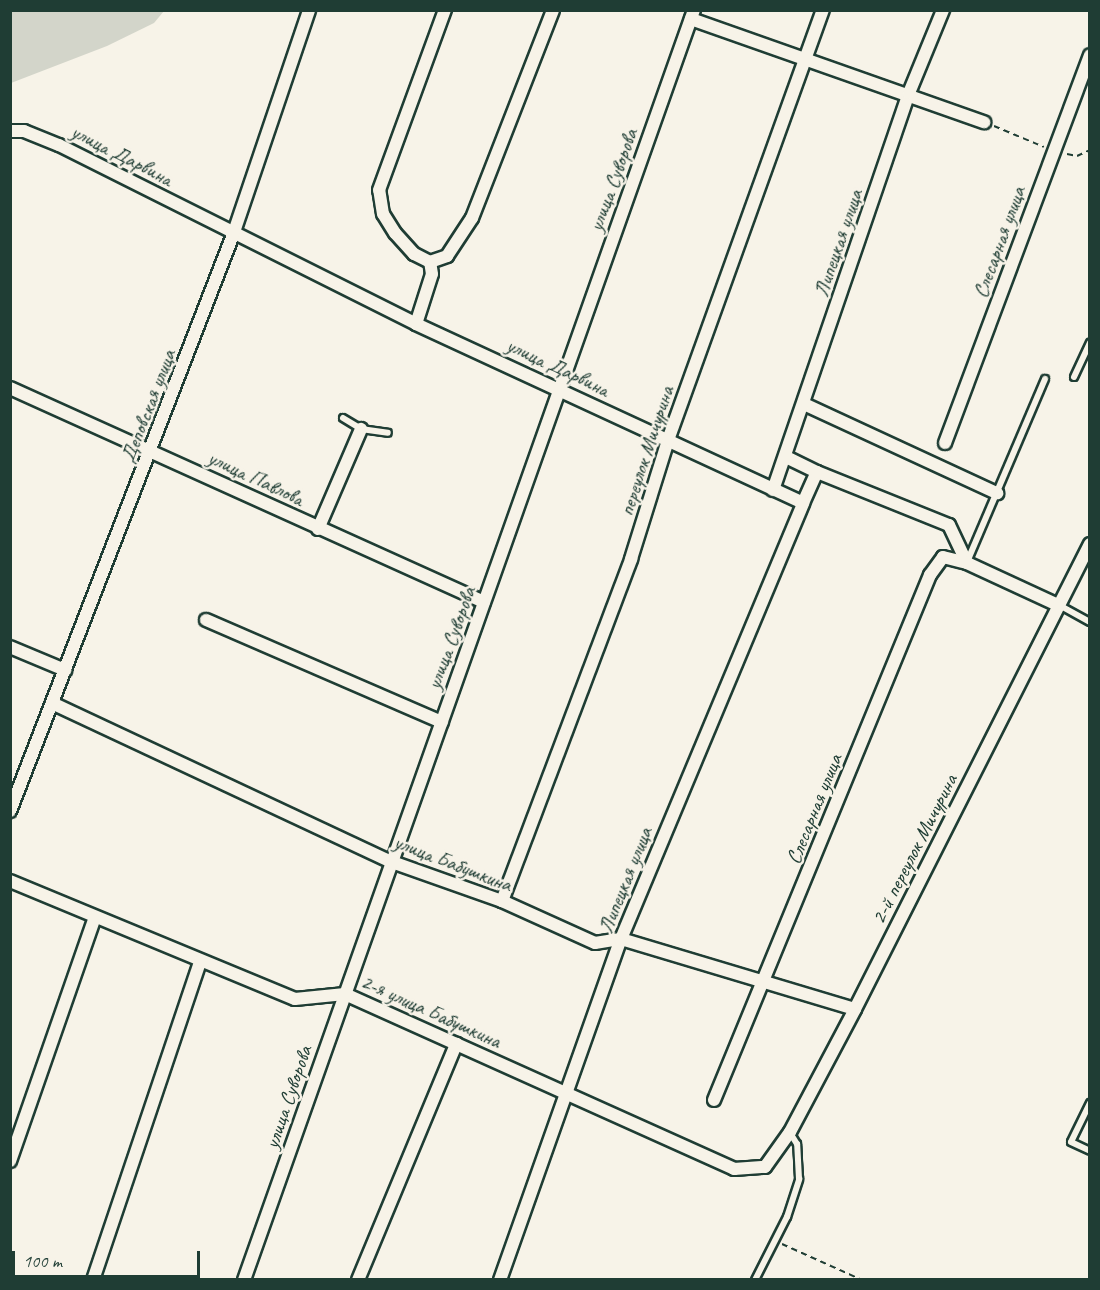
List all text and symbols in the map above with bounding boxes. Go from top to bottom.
street label: улица Дарвина [67,119,177,191]
street label: улица Суворова [583,125,643,235]
street label: Слесарная улица [967,182,1031,302]
street label: Липецкая улица [808,186,868,300]
street label: улица Дарвина [503,332,613,402]
street label: Деповская улица [115,345,181,467]
street label: переулок Мичурина [614,384,678,518]
street label: улица Павлова [204,445,308,511]
street label: улица Суворова [421,583,481,693]
street label: Слесарная улица [780,749,848,869]
street label: 2-й переулок Мичурина [866,771,962,927]
street label: Липецкая улица [592,823,658,937]
street label: улица Бабушкина [391,829,515,897]
street label: 2-я улица Бабушкина [356,969,506,1053]
street label: улица Суворова [259,1042,317,1152]
scale bar [15,1239,202,1277]
text: 100 m [23,1250,62,1272]

